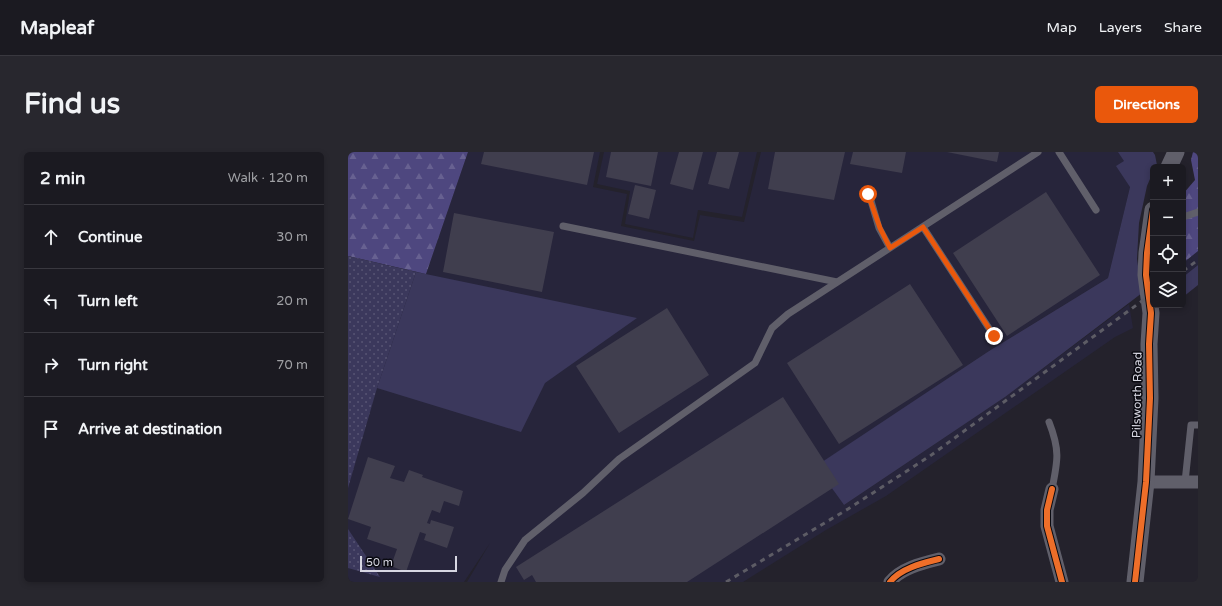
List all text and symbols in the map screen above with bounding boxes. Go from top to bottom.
text: Mapleaf [20,17,94,39]
text: Map [1047,19,1077,36]
text: Layers [1099,19,1142,36]
text: Share [1164,19,1202,36]
button: Directions [1095,86,1198,123]
text: Find us [24,87,120,121]
map controls [1150,164,1186,308]
button: + [1150,164,1186,200]
text: 2 min [40,168,85,189]
text: Walk · 120 m [228,170,308,186]
route start [859,185,877,203]
button: − [1150,200,1186,236]
icon: ahead [40,226,62,248]
text: Continue [78,228,142,246]
text: 30 m [276,229,308,245]
button: locate [1150,236,1186,272]
button: layers [1150,272,1186,308]
icon: left [40,290,62,312]
text: Turn left [78,292,138,310]
text: 20 m [276,293,308,309]
route end [985,327,1003,345]
street label: Pilsworth Road [1129,352,1145,438]
icon: right [40,354,62,376]
text: Turn right [78,356,148,374]
text: 70 m [276,357,308,373]
icon: arrive [40,418,62,440]
text: Arrive at destination [78,420,222,438]
scale bar [360,554,457,573]
text: 50 m [366,556,393,569]

